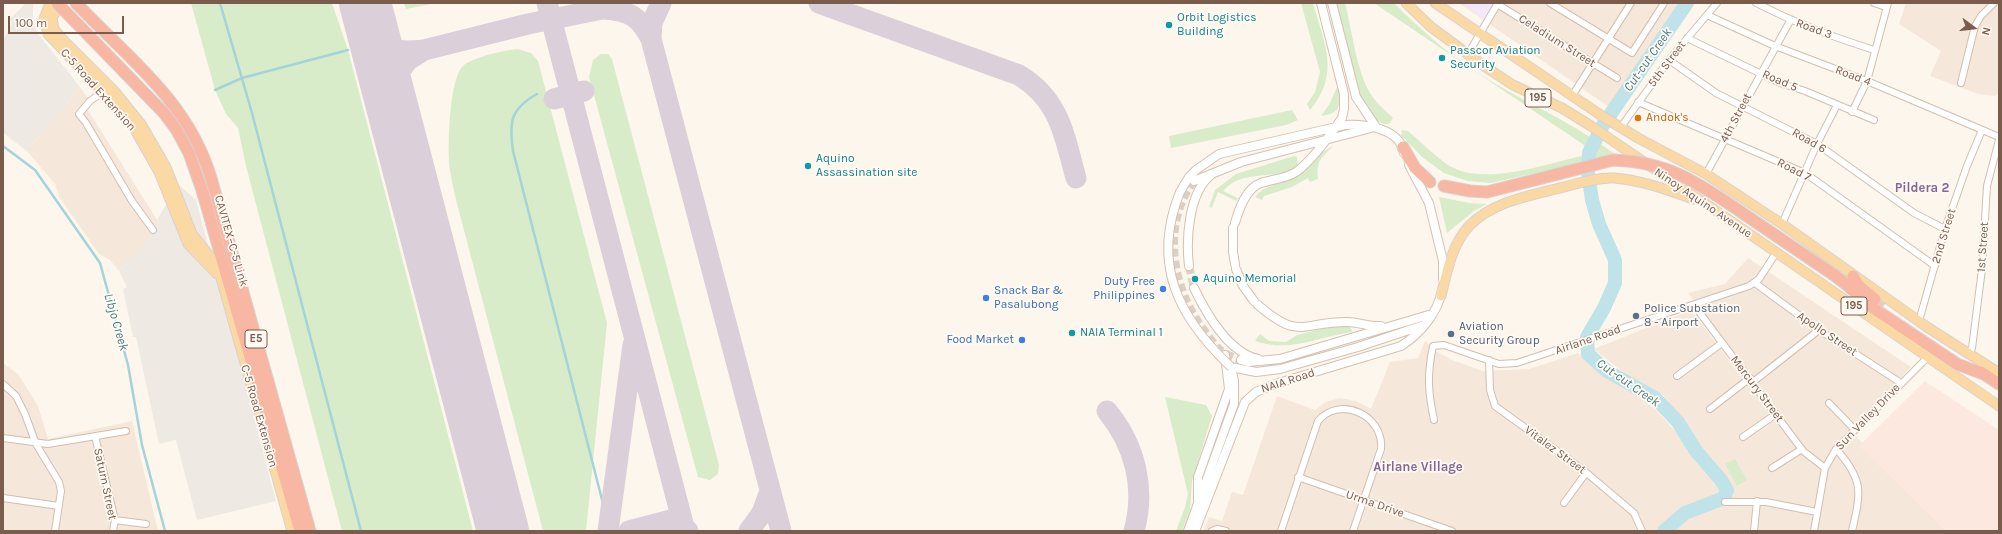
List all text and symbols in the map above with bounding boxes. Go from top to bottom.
scale bar [10,8,126,34]
north arrow [1954,8,1994,48]
place label: Orbit Logistics Building [1177,11,1257,39]
street label: Celadium Street [1516,11,1598,71]
text: 100 m [15,16,47,30]
street label: Road 3 [1794,16,1834,42]
marker: Orbit Logistics Building [1164,20,1174,30]
water label: Cut-cut Creek [1621,26,1675,94]
text: N [1979,26,1993,37]
street label: 5th Street [1645,38,1689,90]
place label: Passcor Aviation Security [1450,44,1541,72]
street label: C-5 Road Extension [57,46,139,134]
marker: Passcor Aviation Security [1437,53,1447,63]
street label: Road 4 [1833,63,1873,89]
street label: Road 5 [1760,67,1800,95]
road number: 195 [1525,89,1551,107]
street label: 4th Street [1717,91,1755,145]
place label: Andok's [1646,111,1688,125]
marker: Andok's [1633,113,1643,123]
street label: Road 6 [1789,125,1829,157]
place label: Aquino Assassination site [816,152,917,180]
street label: Road 7 [1775,155,1813,185]
marker: Aquino Assassination site [803,161,813,171]
street label: Ninoy Aquino Avenue [1651,165,1755,241]
district label: Pildera 2 [1895,180,1949,196]
street label: CAVITEX–C-5 Link [211,194,251,288]
street label: 2nd Street [1929,207,1959,265]
street label: 1st Street [1974,221,1992,273]
place label: Aquino Memorial [1203,272,1296,286]
marker: Aquino Memorial [1190,274,1200,284]
place label: Duty Free Philippines [1093,275,1155,303]
place label: Snack Bar & Pasalubong [994,284,1063,312]
marker: Duty Free Philippines [1158,284,1168,294]
water label: Libjo Creek [100,292,132,352]
marker: Snack Bar & Pasalubong [981,293,991,303]
road number: 195 [1841,297,1867,315]
place label: Police Substation 8 - Airport [1644,302,1740,330]
street label: Apollo Street [1794,309,1860,359]
marker: Police Substation 8 - Airport [1631,311,1641,321]
place label: Aviation Security Group [1459,320,1540,348]
street label: Airlane Road [1553,322,1623,358]
place label: NAIA Terminal 1 [1080,326,1163,340]
marker: NAIA Terminal 1 [1067,328,1077,338]
marker: Aviation Security Group [1446,329,1456,339]
road number: E5 [245,330,267,348]
place label: Food Market [946,333,1014,347]
marker: Food Market [1017,335,1027,345]
street label: Mercury Street [1727,353,1787,425]
water label: Cut-cut Creek [1594,356,1662,410]
street label: C-5 Road Extension [237,363,281,469]
street label: NAIA Road [1259,366,1317,396]
street label: Sun Valley Drive [1833,381,1903,453]
street label: Vitalez Street [1521,423,1589,477]
street label: Saturn Street [90,447,120,521]
district label: Airlane Village [1373,459,1463,475]
street label: Urma Drive [1344,487,1406,521]

